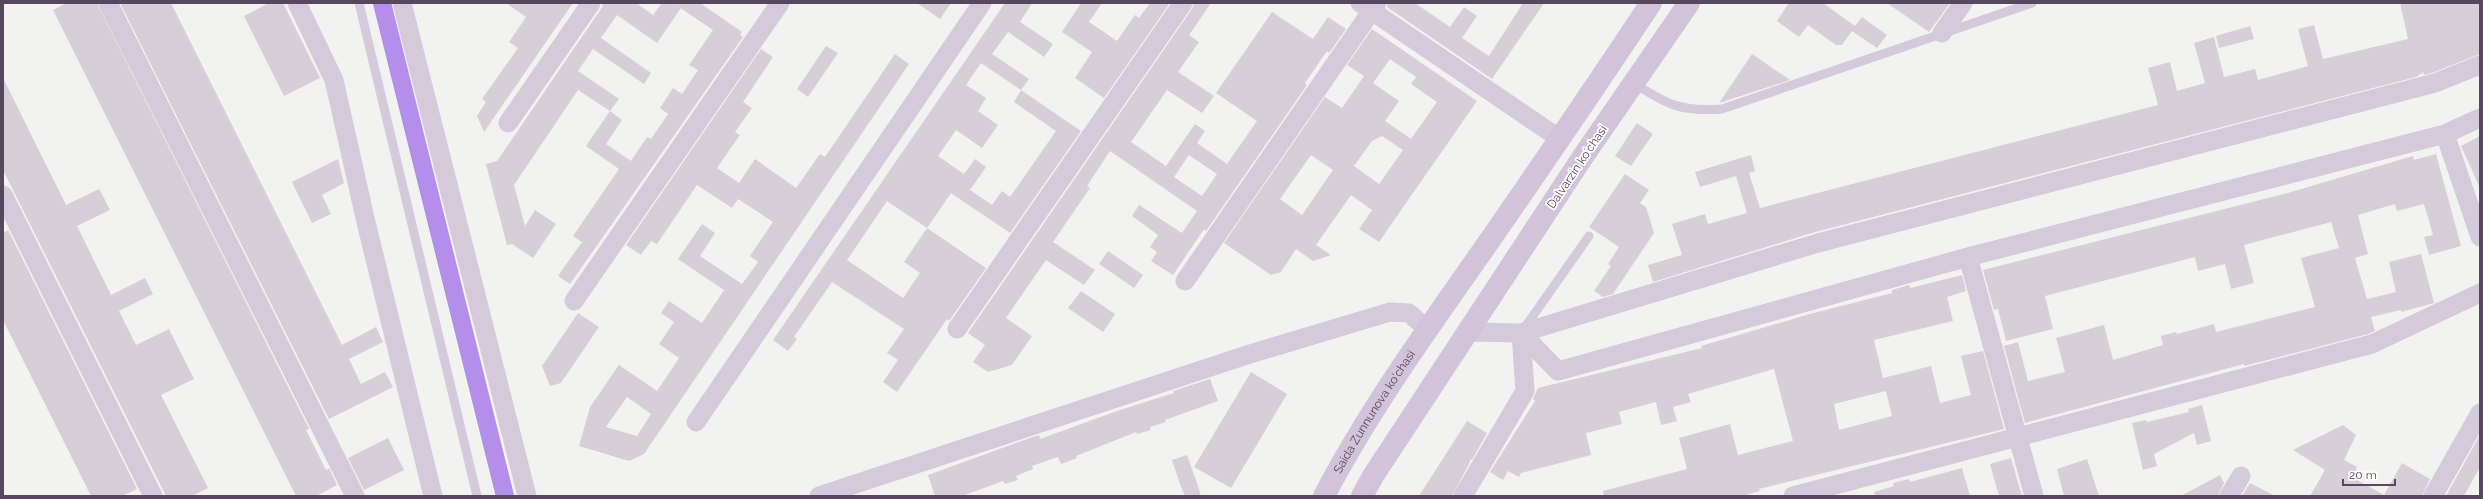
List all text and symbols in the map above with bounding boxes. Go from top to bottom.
street label: Dalvarzin koʻchasi [1544,123,1610,211]
street label: Saida Zunnunova ko'chasi [1331,348,1418,476]
scale bar [2343,461,2395,487]
text: 20 m [2349,468,2377,482]

